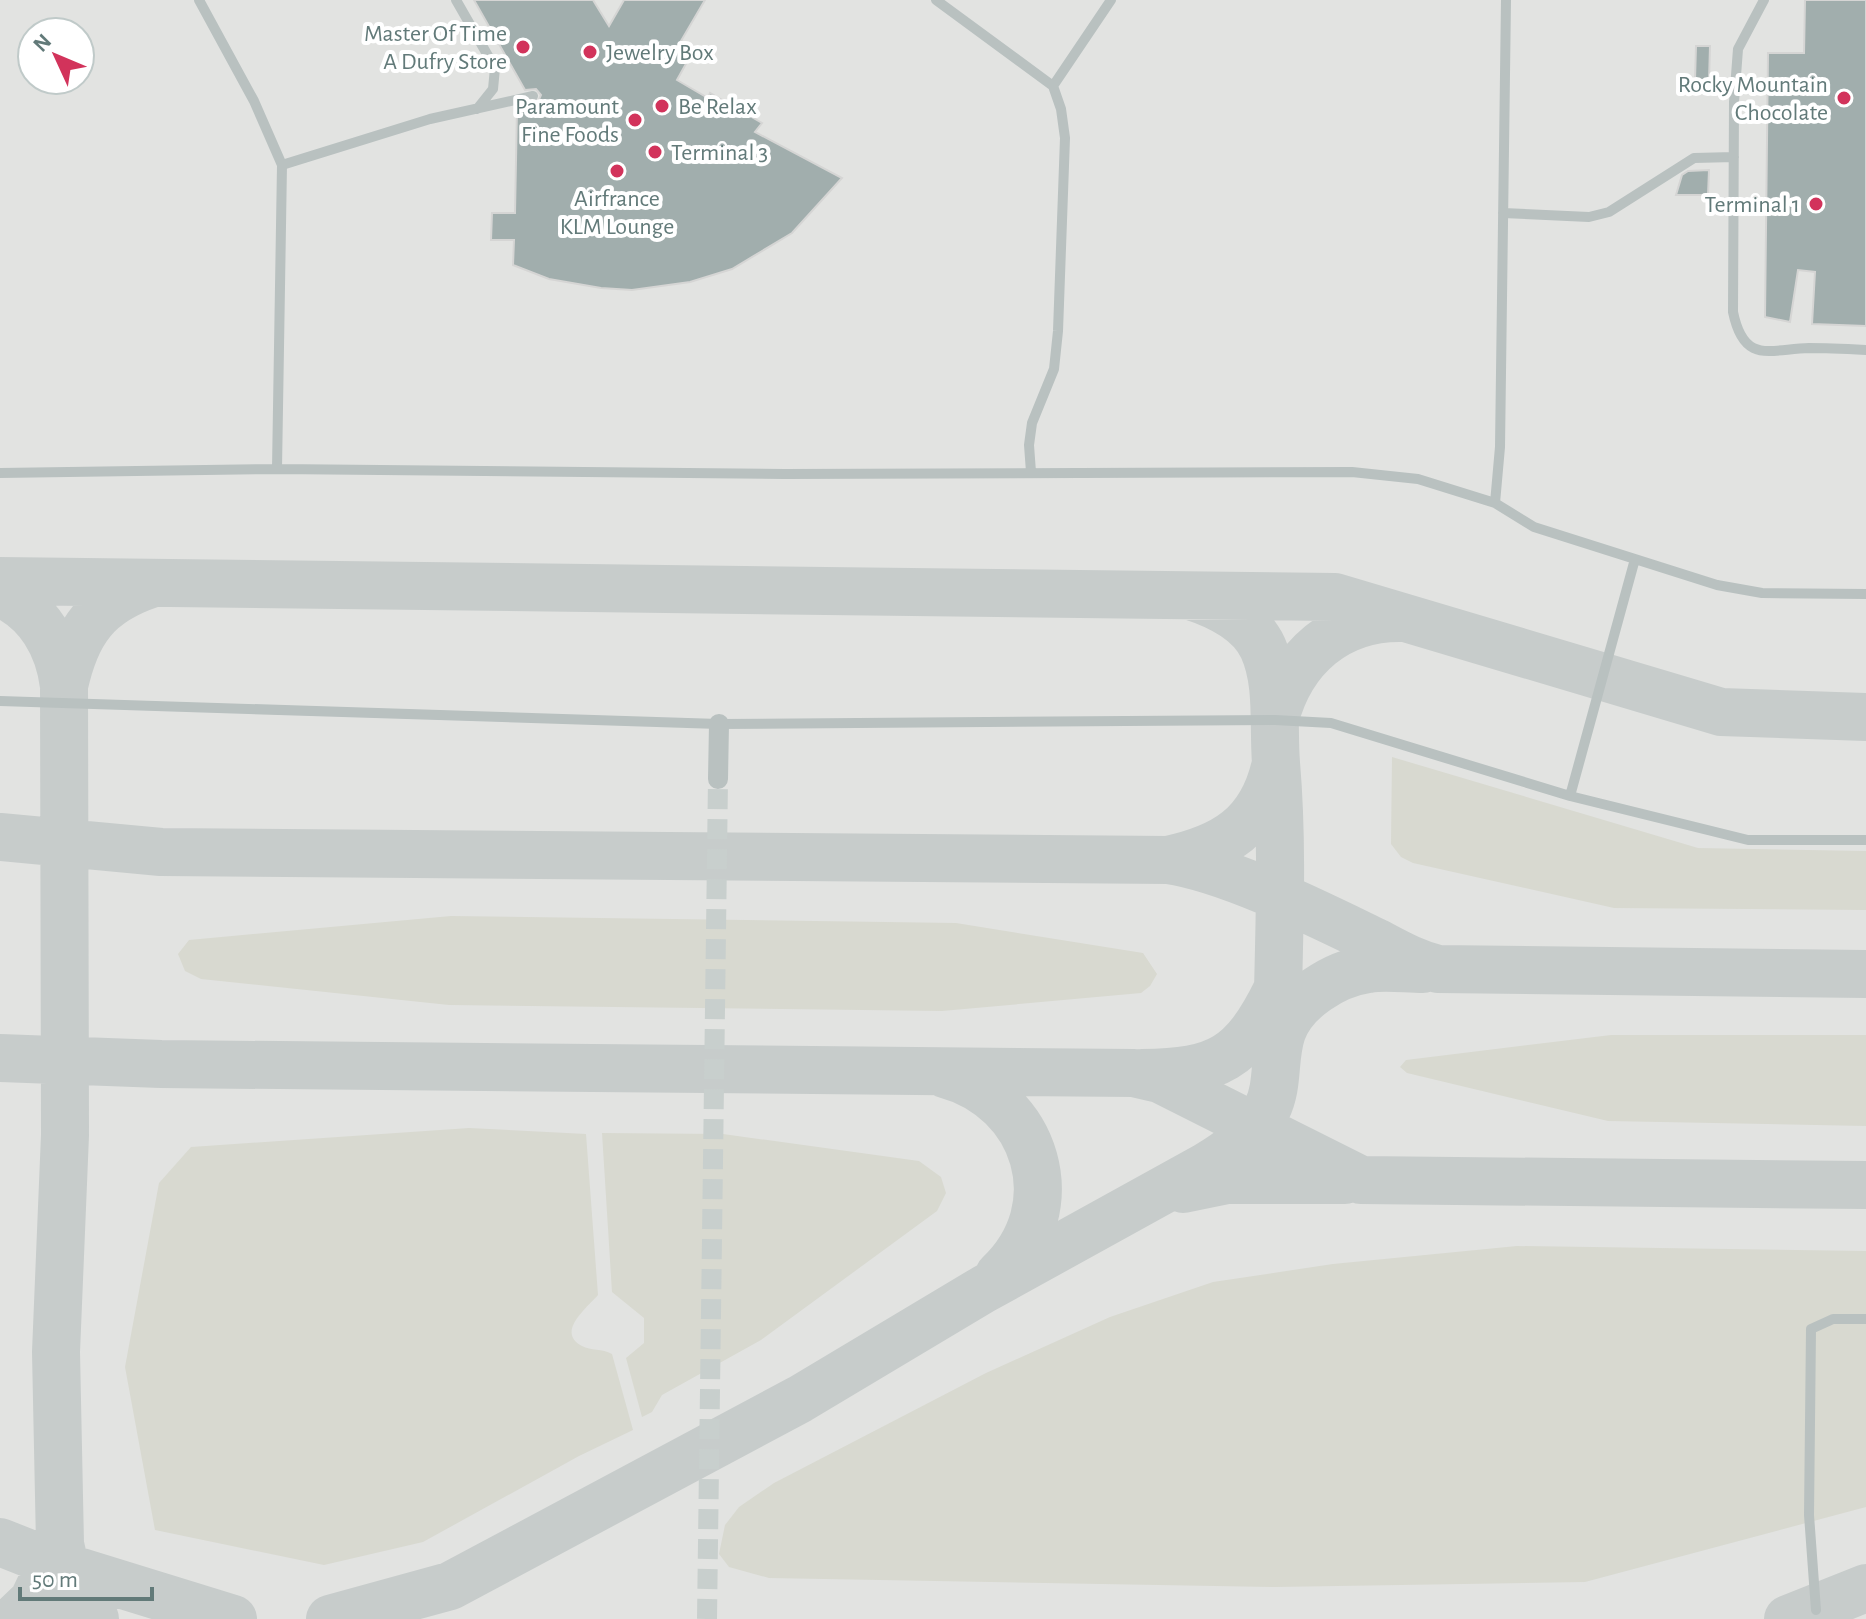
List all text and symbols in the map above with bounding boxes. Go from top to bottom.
north arrow [16,16,96,96]
place label: Master Of Time A Dufry Store [364,22,507,74]
text: N [29,30,56,56]
marker: Master Of Time A Dufry Store [514,38,532,56]
place label: Jewelry Box [606,41,714,65]
marker: Jewelry Box [581,43,599,61]
place label: Rocky Mountain Chocolate [1678,73,1828,125]
marker: Rocky Mountain Chocolate [1835,89,1853,107]
place label: Paramount Fine Foods [515,95,619,147]
place label: Be Relax [678,95,757,119]
marker: Be Relax [653,97,671,115]
marker: Paramount Fine Foods [626,111,644,129]
place label: Terminal 3 [671,141,768,165]
marker: Terminal 3 [646,143,664,161]
marker: Airfrance KLM Lounge [608,162,626,180]
place label: Airfrance KLM Lounge [560,187,674,239]
place label: Terminal 1 [1704,193,1800,217]
marker: Terminal 1 [1807,195,1825,213]
scale bar [20,1551,152,1601]
text: 50 m [32,1568,78,1592]

